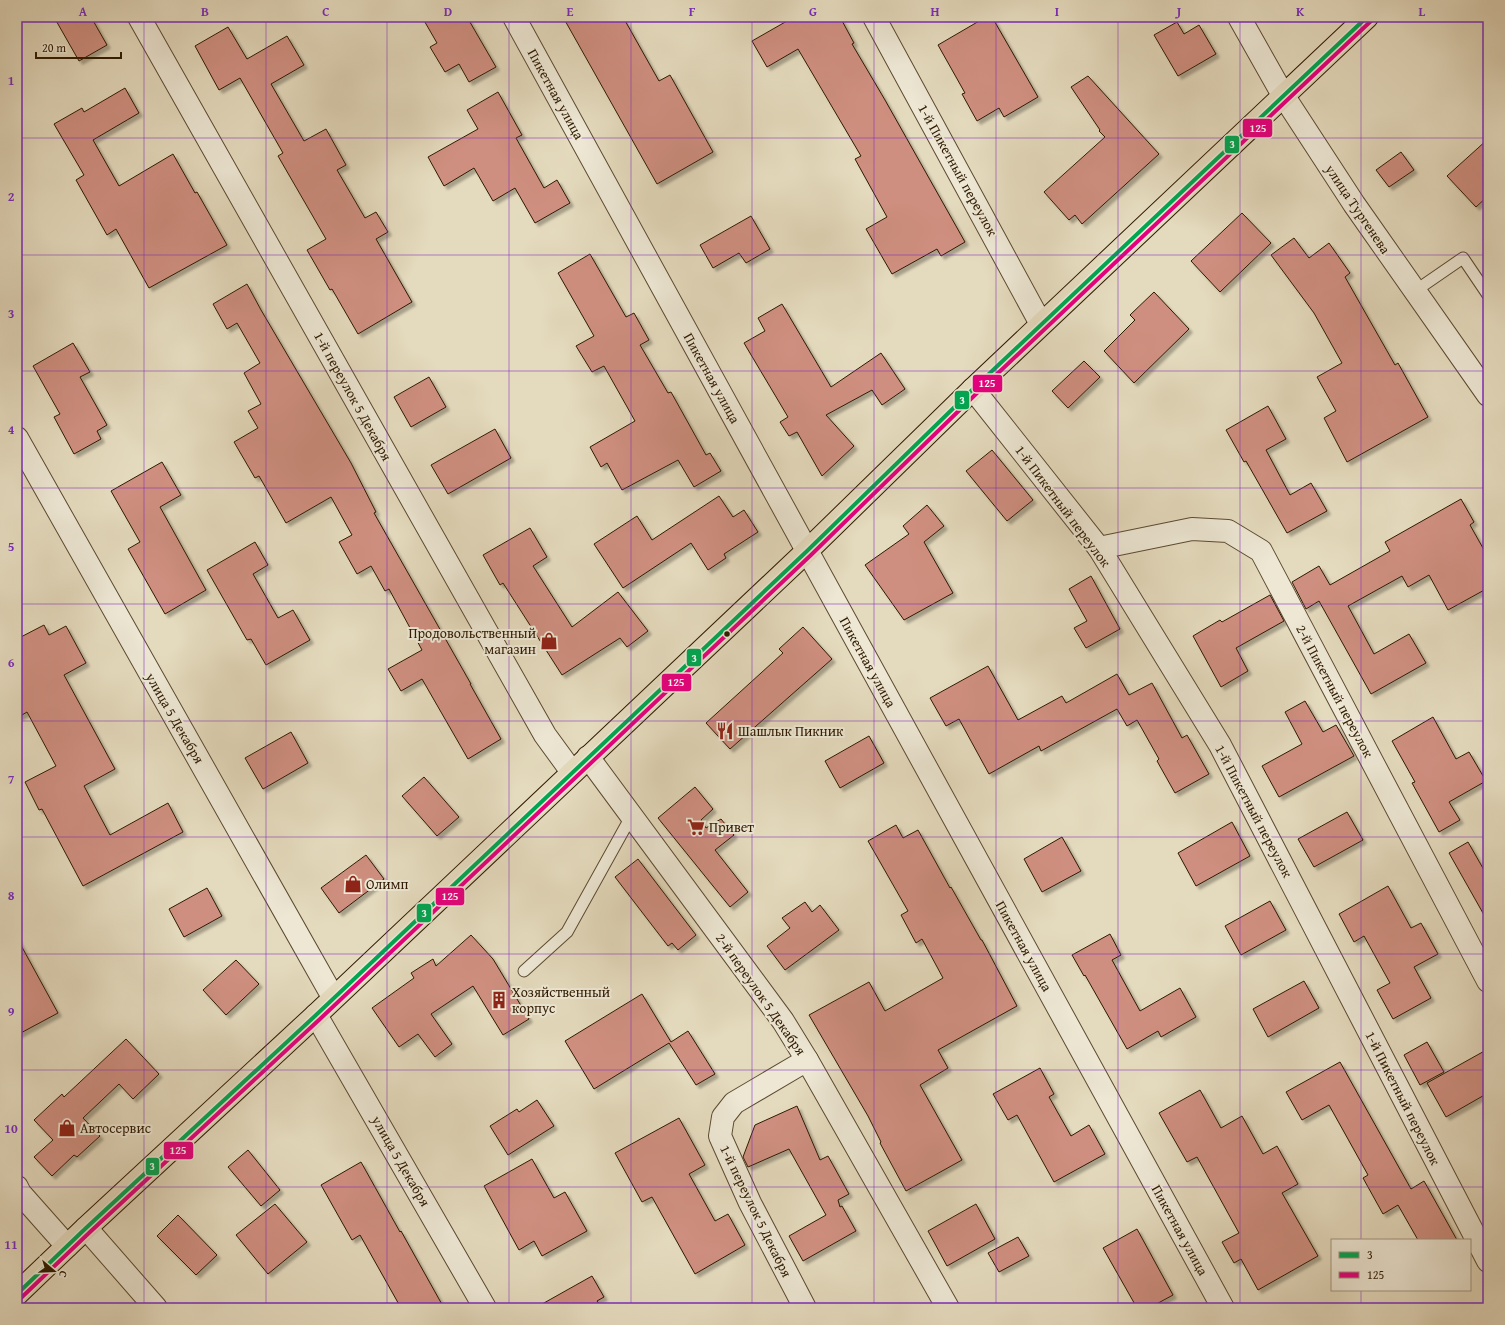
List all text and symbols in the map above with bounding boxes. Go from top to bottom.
text: A [79,2,88,21]
text: B [201,2,209,21]
text: C [322,2,330,21]
text: D [444,2,452,21]
text: E [567,2,574,21]
text: F [689,2,696,21]
text: G [809,2,817,21]
text: H [930,2,940,21]
text: I [1055,2,1059,21]
text: J [1175,2,1182,21]
text: K [1296,2,1305,21]
text: L [1419,2,1426,21]
scale bar [36,34,121,60]
text: 20 m [42,39,66,56]
street label: Пикетная улица [523,45,589,143]
text: 1 [8,71,14,90]
street label: 1-й Пикетный переулок [913,100,1003,240]
line badge: 125 [1242,118,1273,138]
text: 125 [1249,120,1267,136]
line badge: 3 [1224,135,1240,154]
text: 3 [1229,136,1235,152]
street label: улица Тургенева [1320,159,1396,258]
text: 2 [8,187,15,206]
text: 3 [8,304,14,323]
street label: 1-й переулок 5 Декабря [309,328,397,464]
street label: Пикетная улица [679,329,745,427]
line badge: 125 [972,374,1003,393]
text: 125 [978,375,996,391]
line badge: 3 [954,390,970,410]
text: 3 [959,392,965,408]
text: 4 [8,420,15,439]
street label: 1-й Пикетный переулок [1010,441,1116,572]
text: 5 [8,537,15,556]
street label: Пикетная улица [835,613,901,711]
street label: 2-й Пикетный переулок [1291,621,1379,762]
place label: Продовольственный магазин [409,623,536,659]
unlabelled marker [722,629,732,639]
shop icon: Продовольственный магазин [539,631,559,651]
line badge: 3 [686,648,702,667]
text: 3 [691,650,697,666]
text: 6 [8,653,15,672]
street label: улица 5 Декабря [140,668,209,767]
line badge: 125 [661,673,692,692]
text: 125 [667,674,685,690]
restaurant icon: Шашлык Пикник [715,721,735,741]
place label: Шашлык Пикник [738,721,844,741]
street label: 1-й Пикетный переулок [1210,741,1298,882]
text: 7 [8,770,15,789]
supermarket icon: Привет [686,817,706,837]
place label: Привет [709,817,754,837]
shop icon: Олимп [343,874,363,894]
place label: Олимп [366,874,409,894]
text: 8 [8,886,15,905]
line badge: 125 [435,887,465,906]
text: 125 [441,888,459,904]
street label: Пикетная улица [991,897,1057,995]
line badge: 3 [416,903,432,923]
text: 3 [421,905,427,921]
street label: 2-й переулок 5 Декабря [711,929,811,1059]
place label: Хозяйственный корпус [512,982,610,1018]
building icon: Хозяйственный корпус [489,990,509,1010]
text: 9 [8,1002,15,1021]
street label: 1-й Пикетный переулок [1360,1027,1446,1169]
street label: улица 5 Декабря [366,1111,435,1210]
shop icon: Автосервис [57,1118,77,1138]
place label: Автосервис [80,1118,151,1138]
text: 10 [4,1119,18,1138]
line badge: 125 [163,1141,194,1160]
street label: 1-й переулок 5 Декабря [715,1141,797,1281]
text: 125 [169,1142,187,1158]
line badge: 3 [145,1157,160,1176]
text: 3 [149,1158,155,1174]
street label: Пикетная улица [1147,1181,1213,1279]
text: 11 [4,1235,18,1254]
legend [1331,1239,1471,1291]
text: 3 [1367,1246,1373,1263]
north arrow [34,1251,74,1291]
text: 125 [1367,1266,1385,1283]
text: С [55,1269,72,1280]

